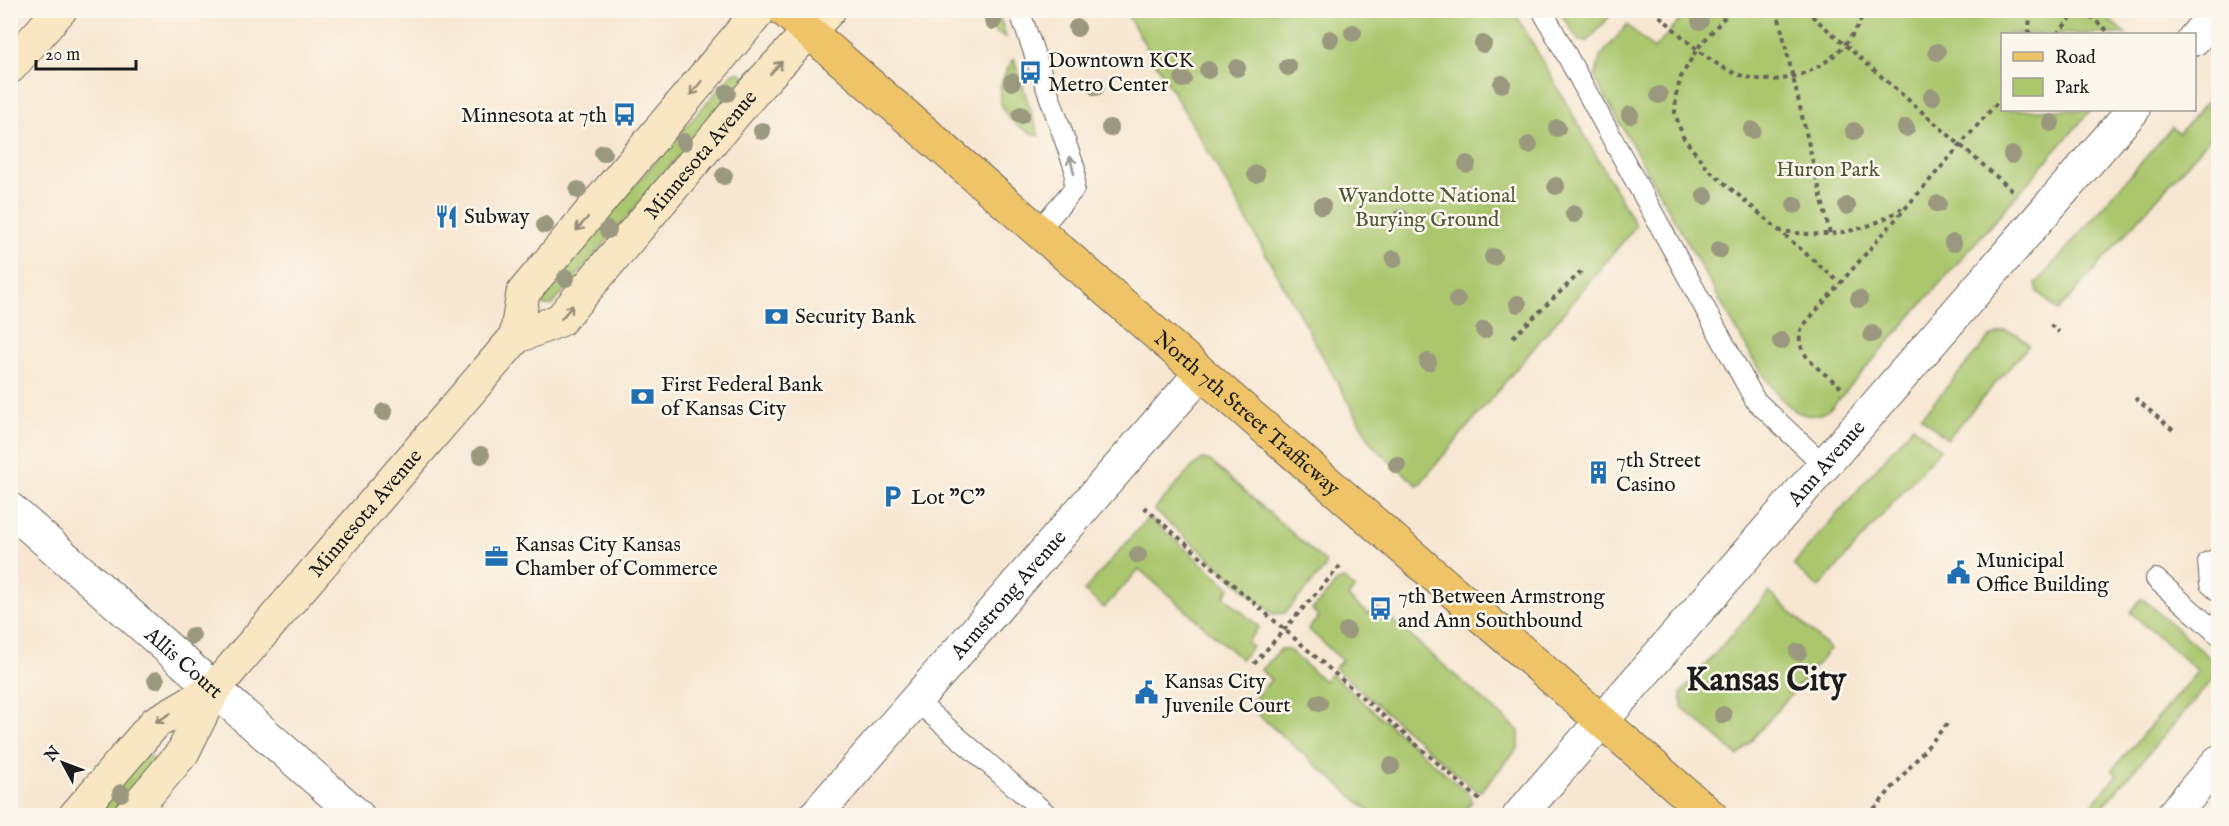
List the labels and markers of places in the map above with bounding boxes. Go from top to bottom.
place label: Downtown KCK Metro Center [1048,48,1195,99]
bus stop icon: Downtown KCK Metro Center [1017,59,1043,85]
bus stop icon: Minnesota at 7th [612,102,638,128]
place label: Minnesota at 7th [461,103,607,130]
restaurant icon: Subway [433,203,459,229]
place label: Subway [464,204,530,231]
bank icon: Security Bank [764,303,790,329]
place label: Security Bank [795,304,917,331]
place label: First Federal Bank of Kansas City [661,372,824,423]
bank icon: First Federal Bank of Kansas City [630,383,656,409]
place label: 7th Street Casino [1616,448,1701,499]
building icon: 7th Street Casino [1585,459,1611,485]
parking icon: Lot "C" [880,484,906,510]
place label: Lot "C" [911,485,985,512]
place label: Kansas City Kansas Chamber of Commerce [515,532,718,583]
office icon: Kansas City Kansas Chamber of Commerce [484,543,510,569]
place label: Municipal Office Building [1976,548,2109,599]
public building icon: Municipal Office Building [1945,559,1971,585]
place label: 7th Between Armstrong and Ann Southbound [1398,584,1605,635]
bus stop icon: 7th Between Armstrong and Ann Southbound [1367,595,1393,621]
place label: Kansas City Juvenile Court [1162,669,1291,720]
public building icon: Kansas City Juvenile Court [1133,680,1159,706]

